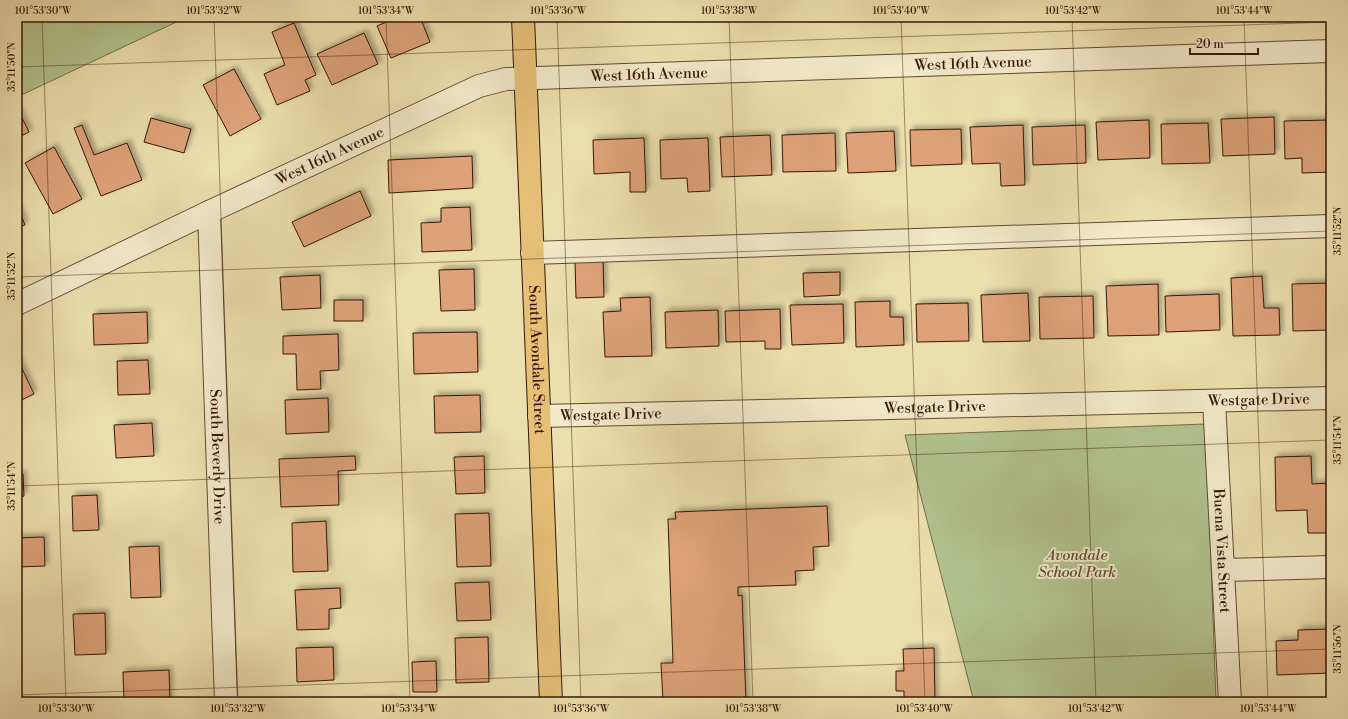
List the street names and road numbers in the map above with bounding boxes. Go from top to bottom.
street label: West 16th Avenue [913,52,1032,75]
street label: West 16th Avenue [589,63,708,86]
street label: West 16th Avenue [272,123,387,190]
street label: South Avondale Street [524,285,549,435]
street label: South Beverly Drive [205,389,229,525]
street label: Westgate Drive [1207,389,1310,411]
street label: Westgate Drive [883,397,986,418]
street label: Westgate Drive [559,404,662,426]
street label: Buena Vista Street [1209,487,1234,614]

